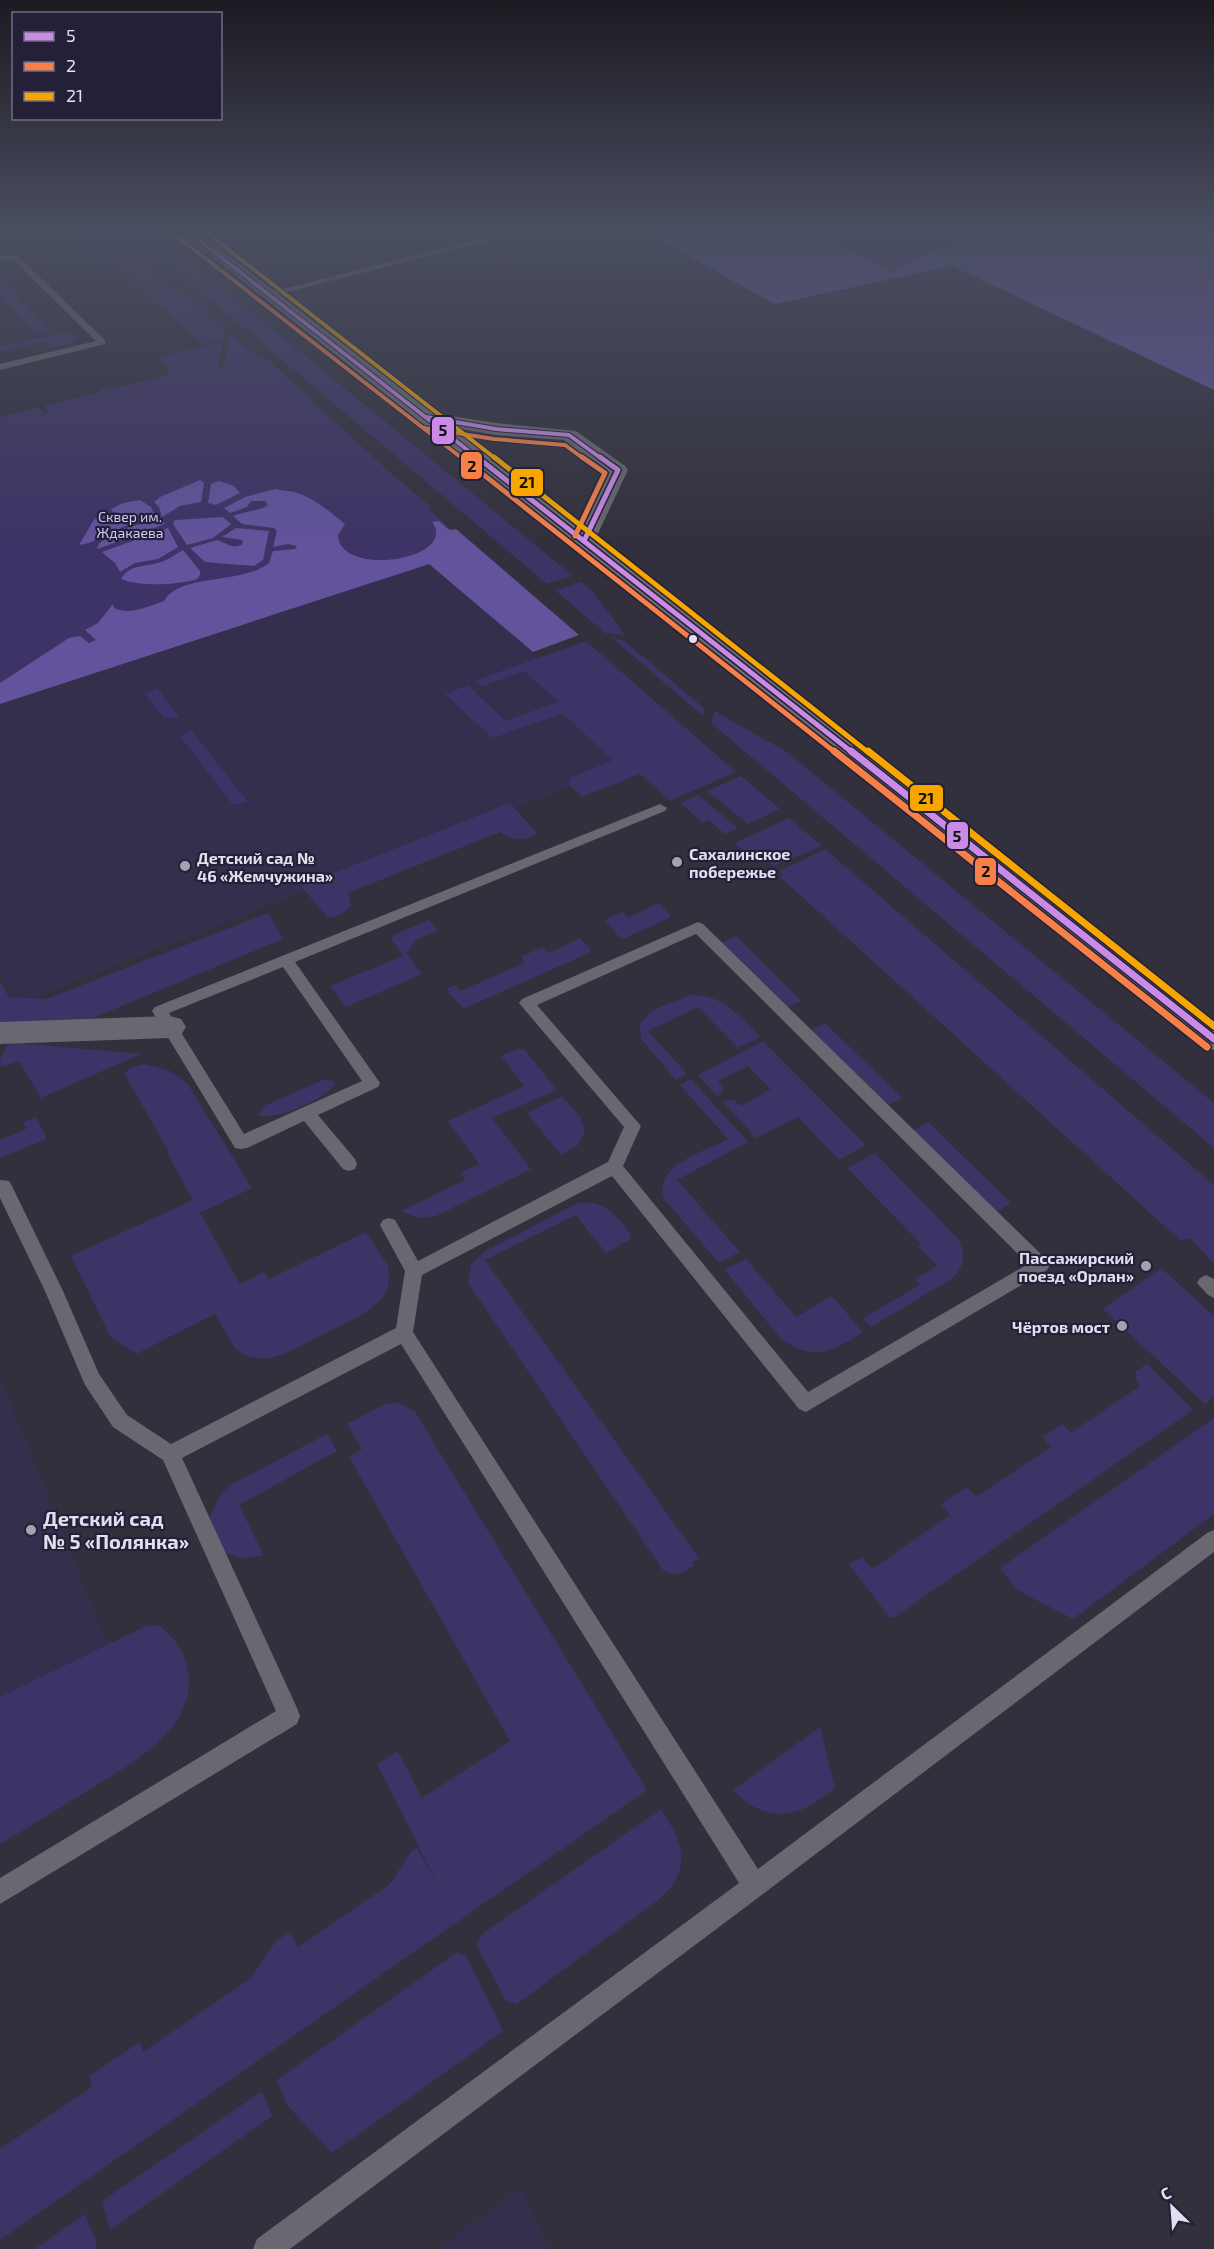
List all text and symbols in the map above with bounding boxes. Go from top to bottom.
legend [12,12,222,120]
text: 5 [66,24,76,46]
text: 2 [66,54,76,76]
text: 21 [66,84,83,106]
line badge: 5 [431,416,455,445]
text: 5 [439,420,448,439]
line badge: 2 [460,451,483,480]
text: 2 [467,456,477,475]
line badge: 21 [510,468,544,497]
text: 21 [519,472,535,491]
park label: Сквер им. Ждакаева [97,508,163,541]
unlabelled marker [687,633,699,645]
line badge: 21 [909,784,944,812]
text: 21 [918,788,934,807]
line badge: 5 [946,821,969,850]
text: 5 [953,826,962,845]
place label: Сахалинское побережье [689,844,790,881]
place label: Детский сад № 46 «Жемчужина» [197,848,333,885]
marker: Сахалинское побережье [670,855,684,869]
line badge: 2 [974,857,997,886]
marker: Детский сад № 46 «Жемчужина» [178,859,192,873]
text: 2 [981,861,991,880]
place label: Пассажирский поезд «Орлан» [1019,1248,1134,1285]
marker: Пассажирский поезд «Орлан» [1139,1259,1153,1273]
place label: Чёртов мост [1012,1317,1110,1336]
marker: Чёртов мост [1115,1319,1129,1333]
place label: Детский сад № 5 «Полянка» [43,1506,189,1553]
marker: Детский сад № 5 «Полянка» [24,1523,38,1537]
north arrow [1142,2177,1202,2237]
text: С [1157,2182,1174,2204]

